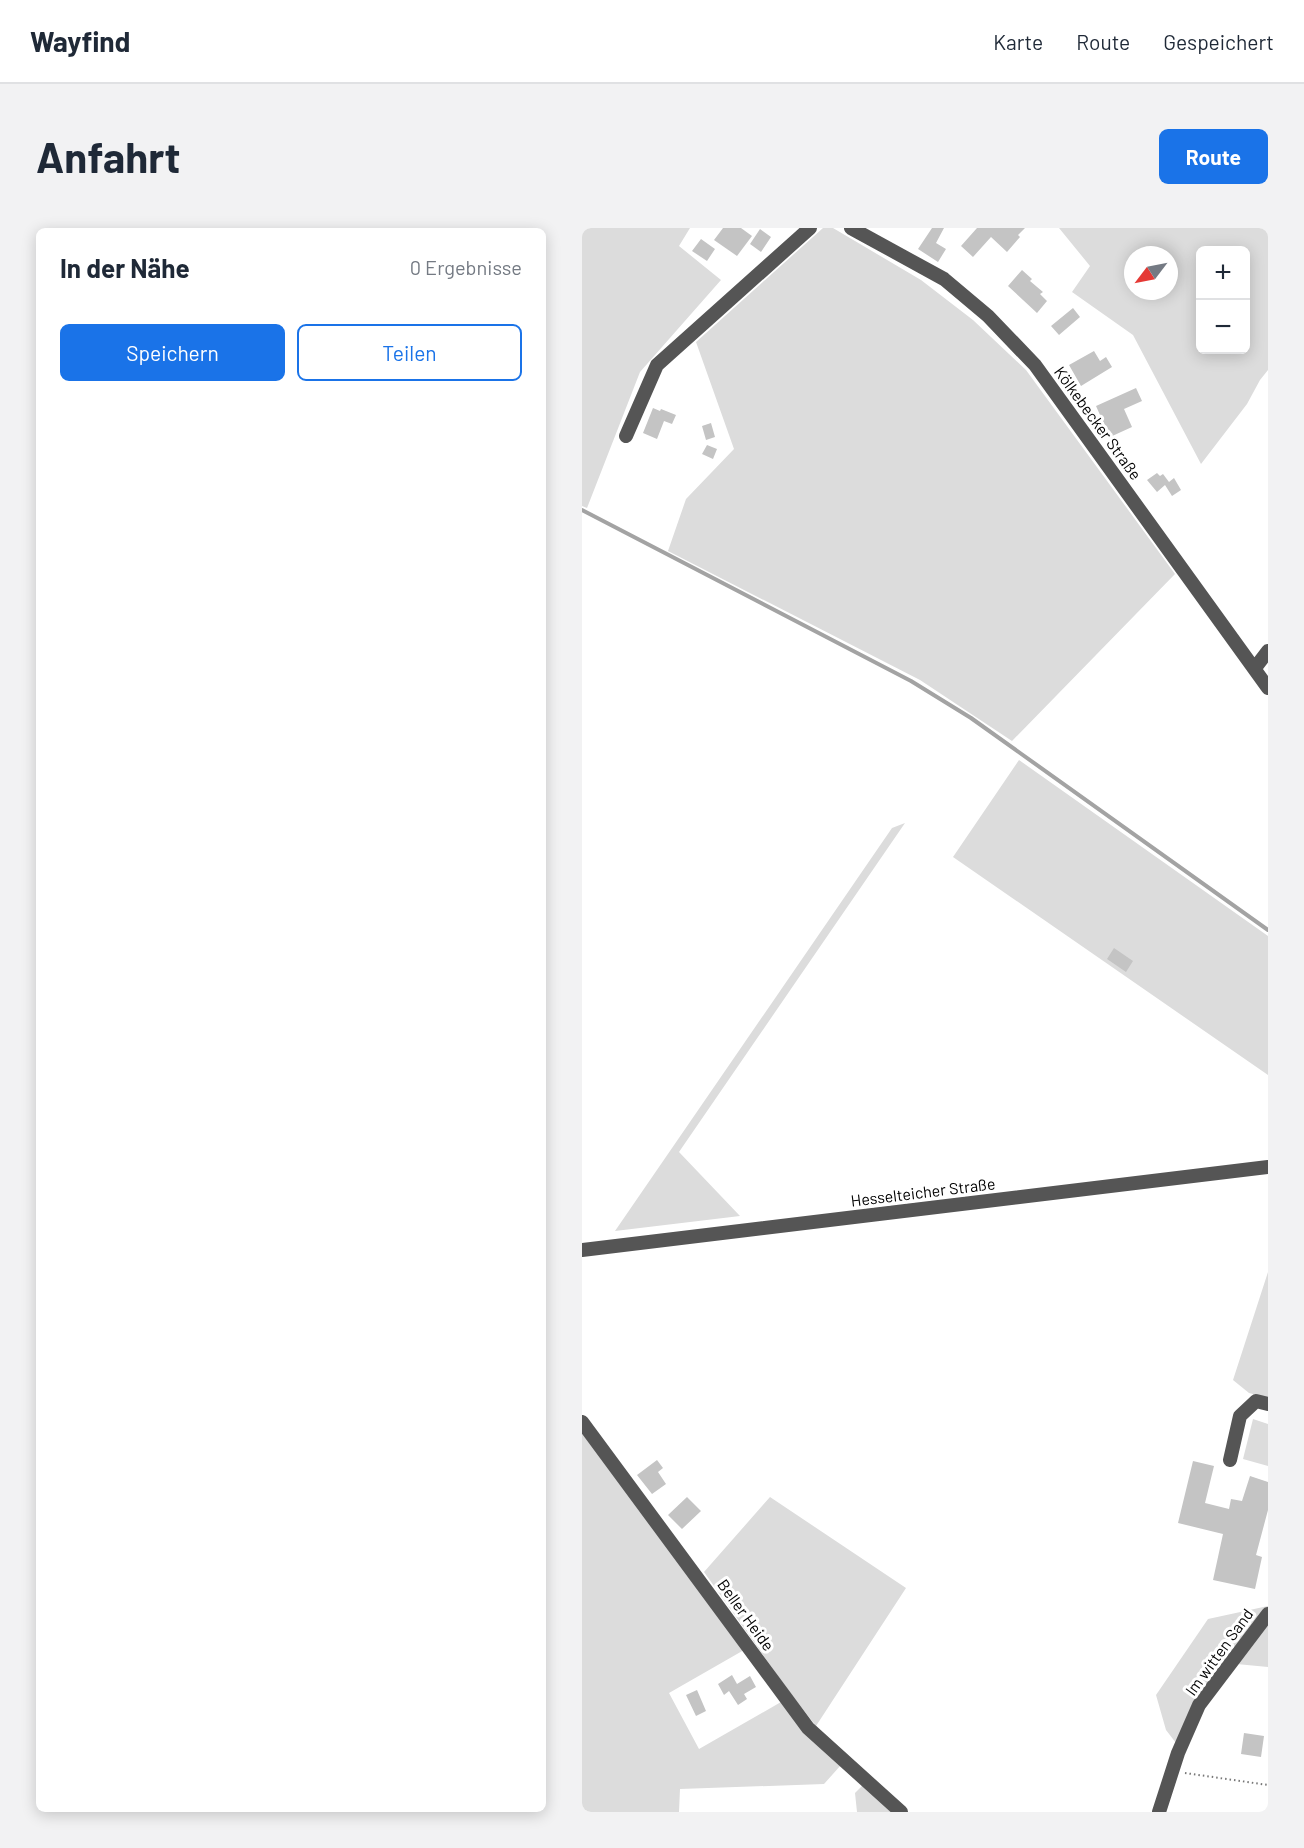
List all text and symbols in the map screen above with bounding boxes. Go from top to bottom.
text: Wayfind [30,24,130,58]
text: Karte [993,29,1043,54]
text: Route [1076,29,1130,54]
text: Gespeichert [1163,29,1274,54]
button: Route [1159,129,1268,184]
text: Anfahrt [36,131,181,181]
north arrow [1124,246,1178,300]
map controls [1196,246,1250,354]
button: + [1196,246,1250,300]
text: In der Nähe [60,252,190,283]
text: 0 Ergebnisse [410,255,522,279]
button: − [1196,300,1250,354]
button: Speichern [60,324,285,381]
button: Teilen [297,324,522,381]
street label: Kölkebecker Straße [1051,362,1146,483]
street label: Hesselteicher Straße [850,1173,996,1210]
street label: Beller Heide [714,1575,779,1654]
street label: Im witten Sand [1181,1605,1256,1699]

